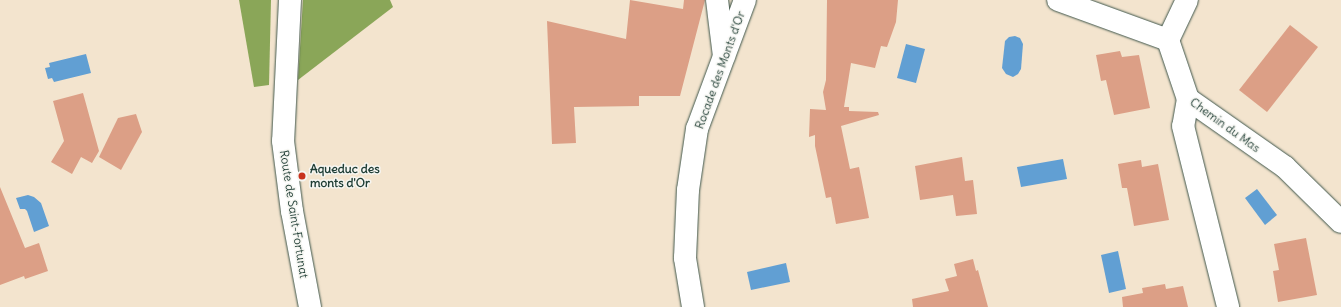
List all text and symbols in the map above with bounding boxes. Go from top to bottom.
street label: Rocade des Monts d'Or [692,9,748,131]
street label: Chemin du Mas [1187,95,1263,155]
street label: Route de Saint-Fortunat [277,149,311,279]
place label: Aqueduc des monts d'Or [310,162,380,190]
marker: Aqueduc des monts d'Or [297,171,307,181]

